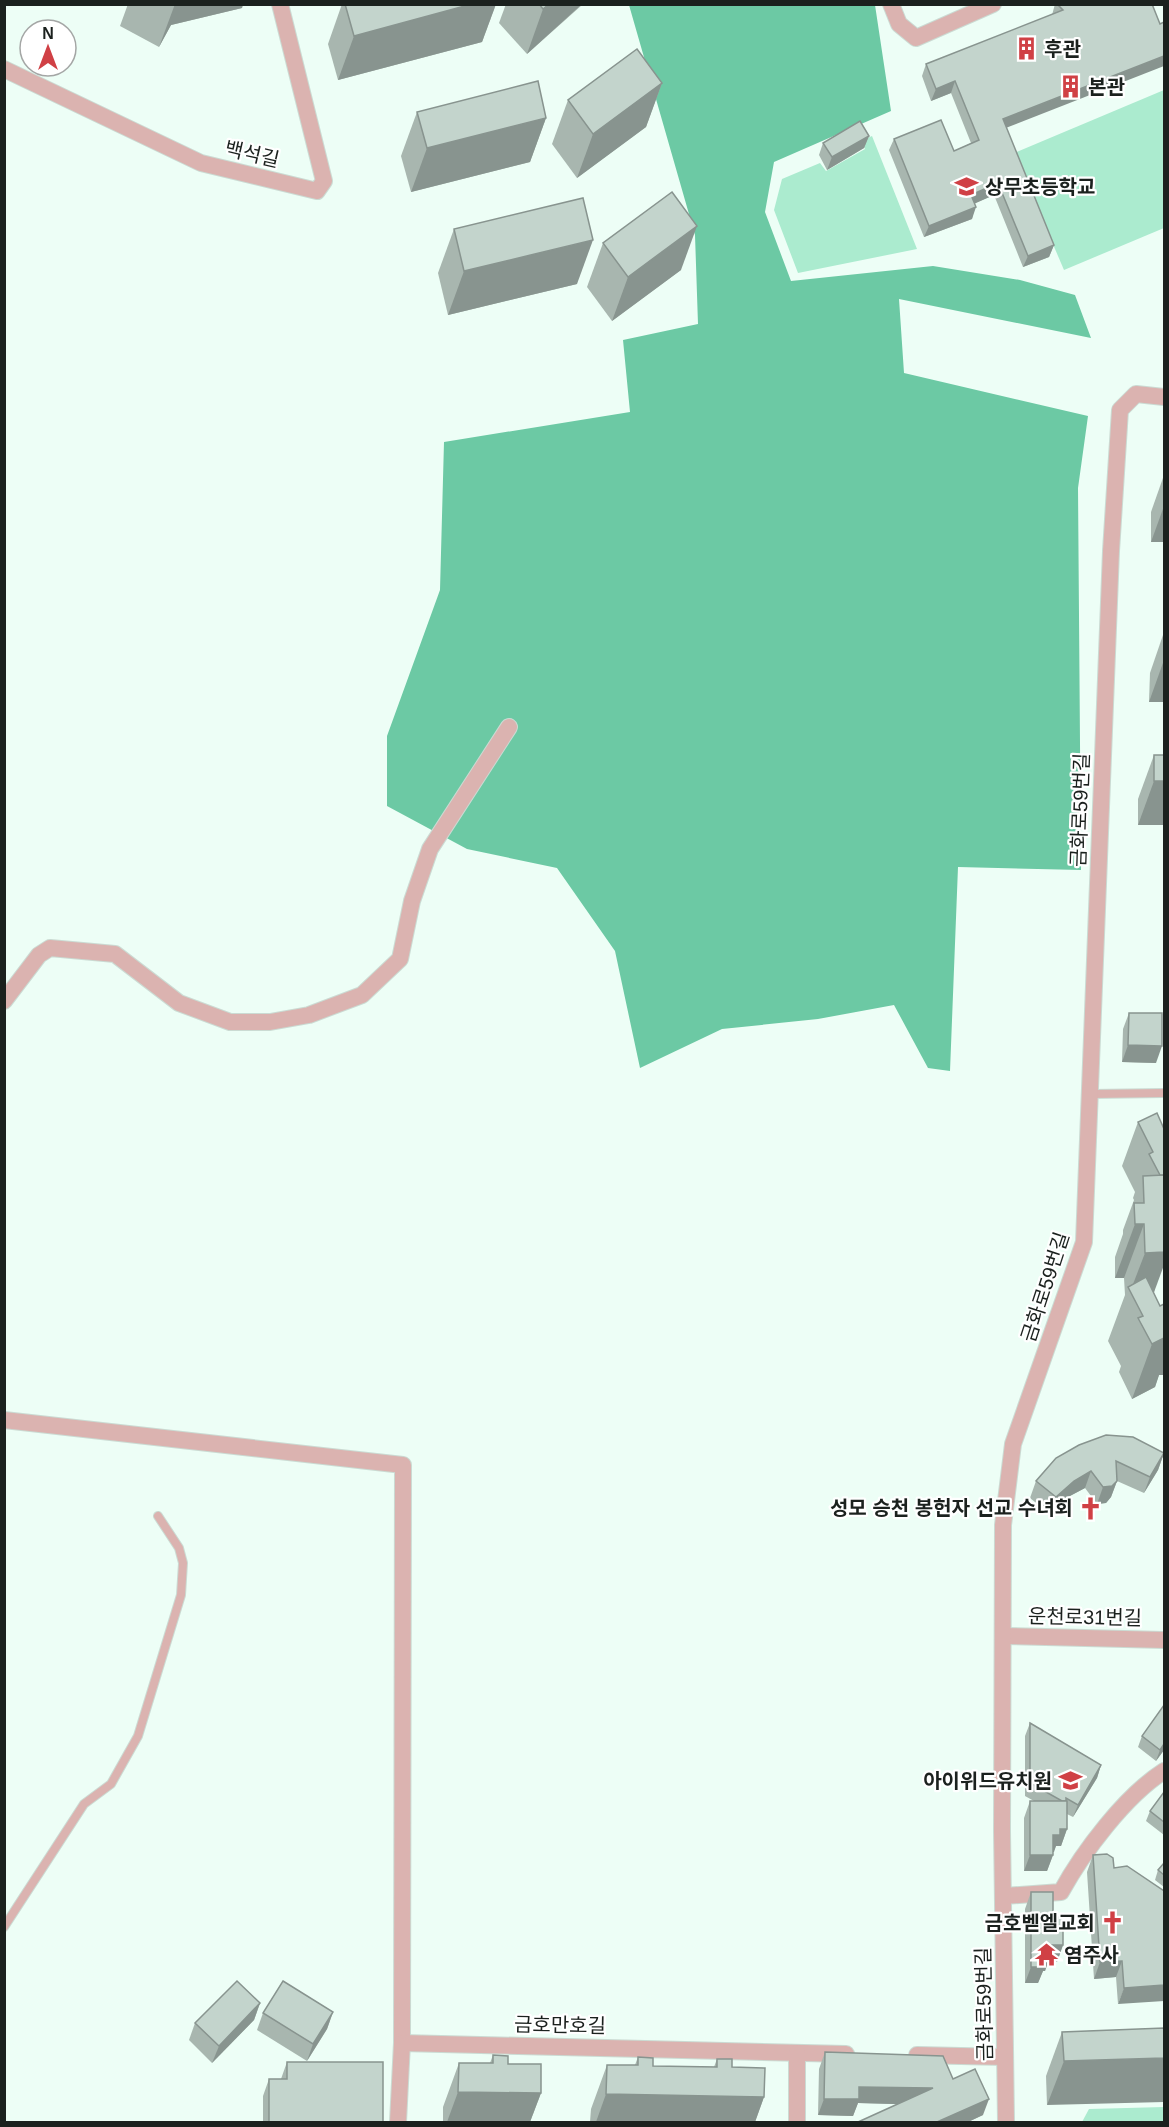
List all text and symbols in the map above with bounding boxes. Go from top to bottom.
north arrow [18,18,78,78]
text: N [42,25,54,42]
building icon: 후관 [1013,36,1039,62]
place label: 후관 [1044,38,1081,60]
building icon: 본관 [1057,74,1083,100]
place label: 본관 [1088,76,1125,98]
street label: 백석길 [223,137,281,171]
school or university icon: 상무초등학교 [954,174,980,200]
place label: 상무초등학교 [985,176,1095,198]
street label: 금화로59번길 [1067,753,1093,867]
street label: 금화로59번길 [1017,1229,1073,1345]
church icon: 성모 승천 봉헌자 선교 수녀회 [1078,1495,1104,1521]
place label: 성모 승천 봉헌자 선교 수녀회 [830,1497,1073,1519]
street label: 운천로31번길 [1028,1605,1142,1629]
school or university icon: 아이위드유치원 [1057,1768,1083,1794]
place label: 아이위드유치원 [923,1770,1052,1792]
church icon: 금호벧엘교회 [1100,1910,1126,1936]
place label: 금호벧엘교회 [985,1912,1095,1934]
temple icon: 염주사 [1033,1942,1059,1968]
place label: 염주사 [1064,1944,1119,1966]
street label: 금화로59번길 [972,1947,996,2061]
street label: 금호만호길 [514,2013,606,2037]

